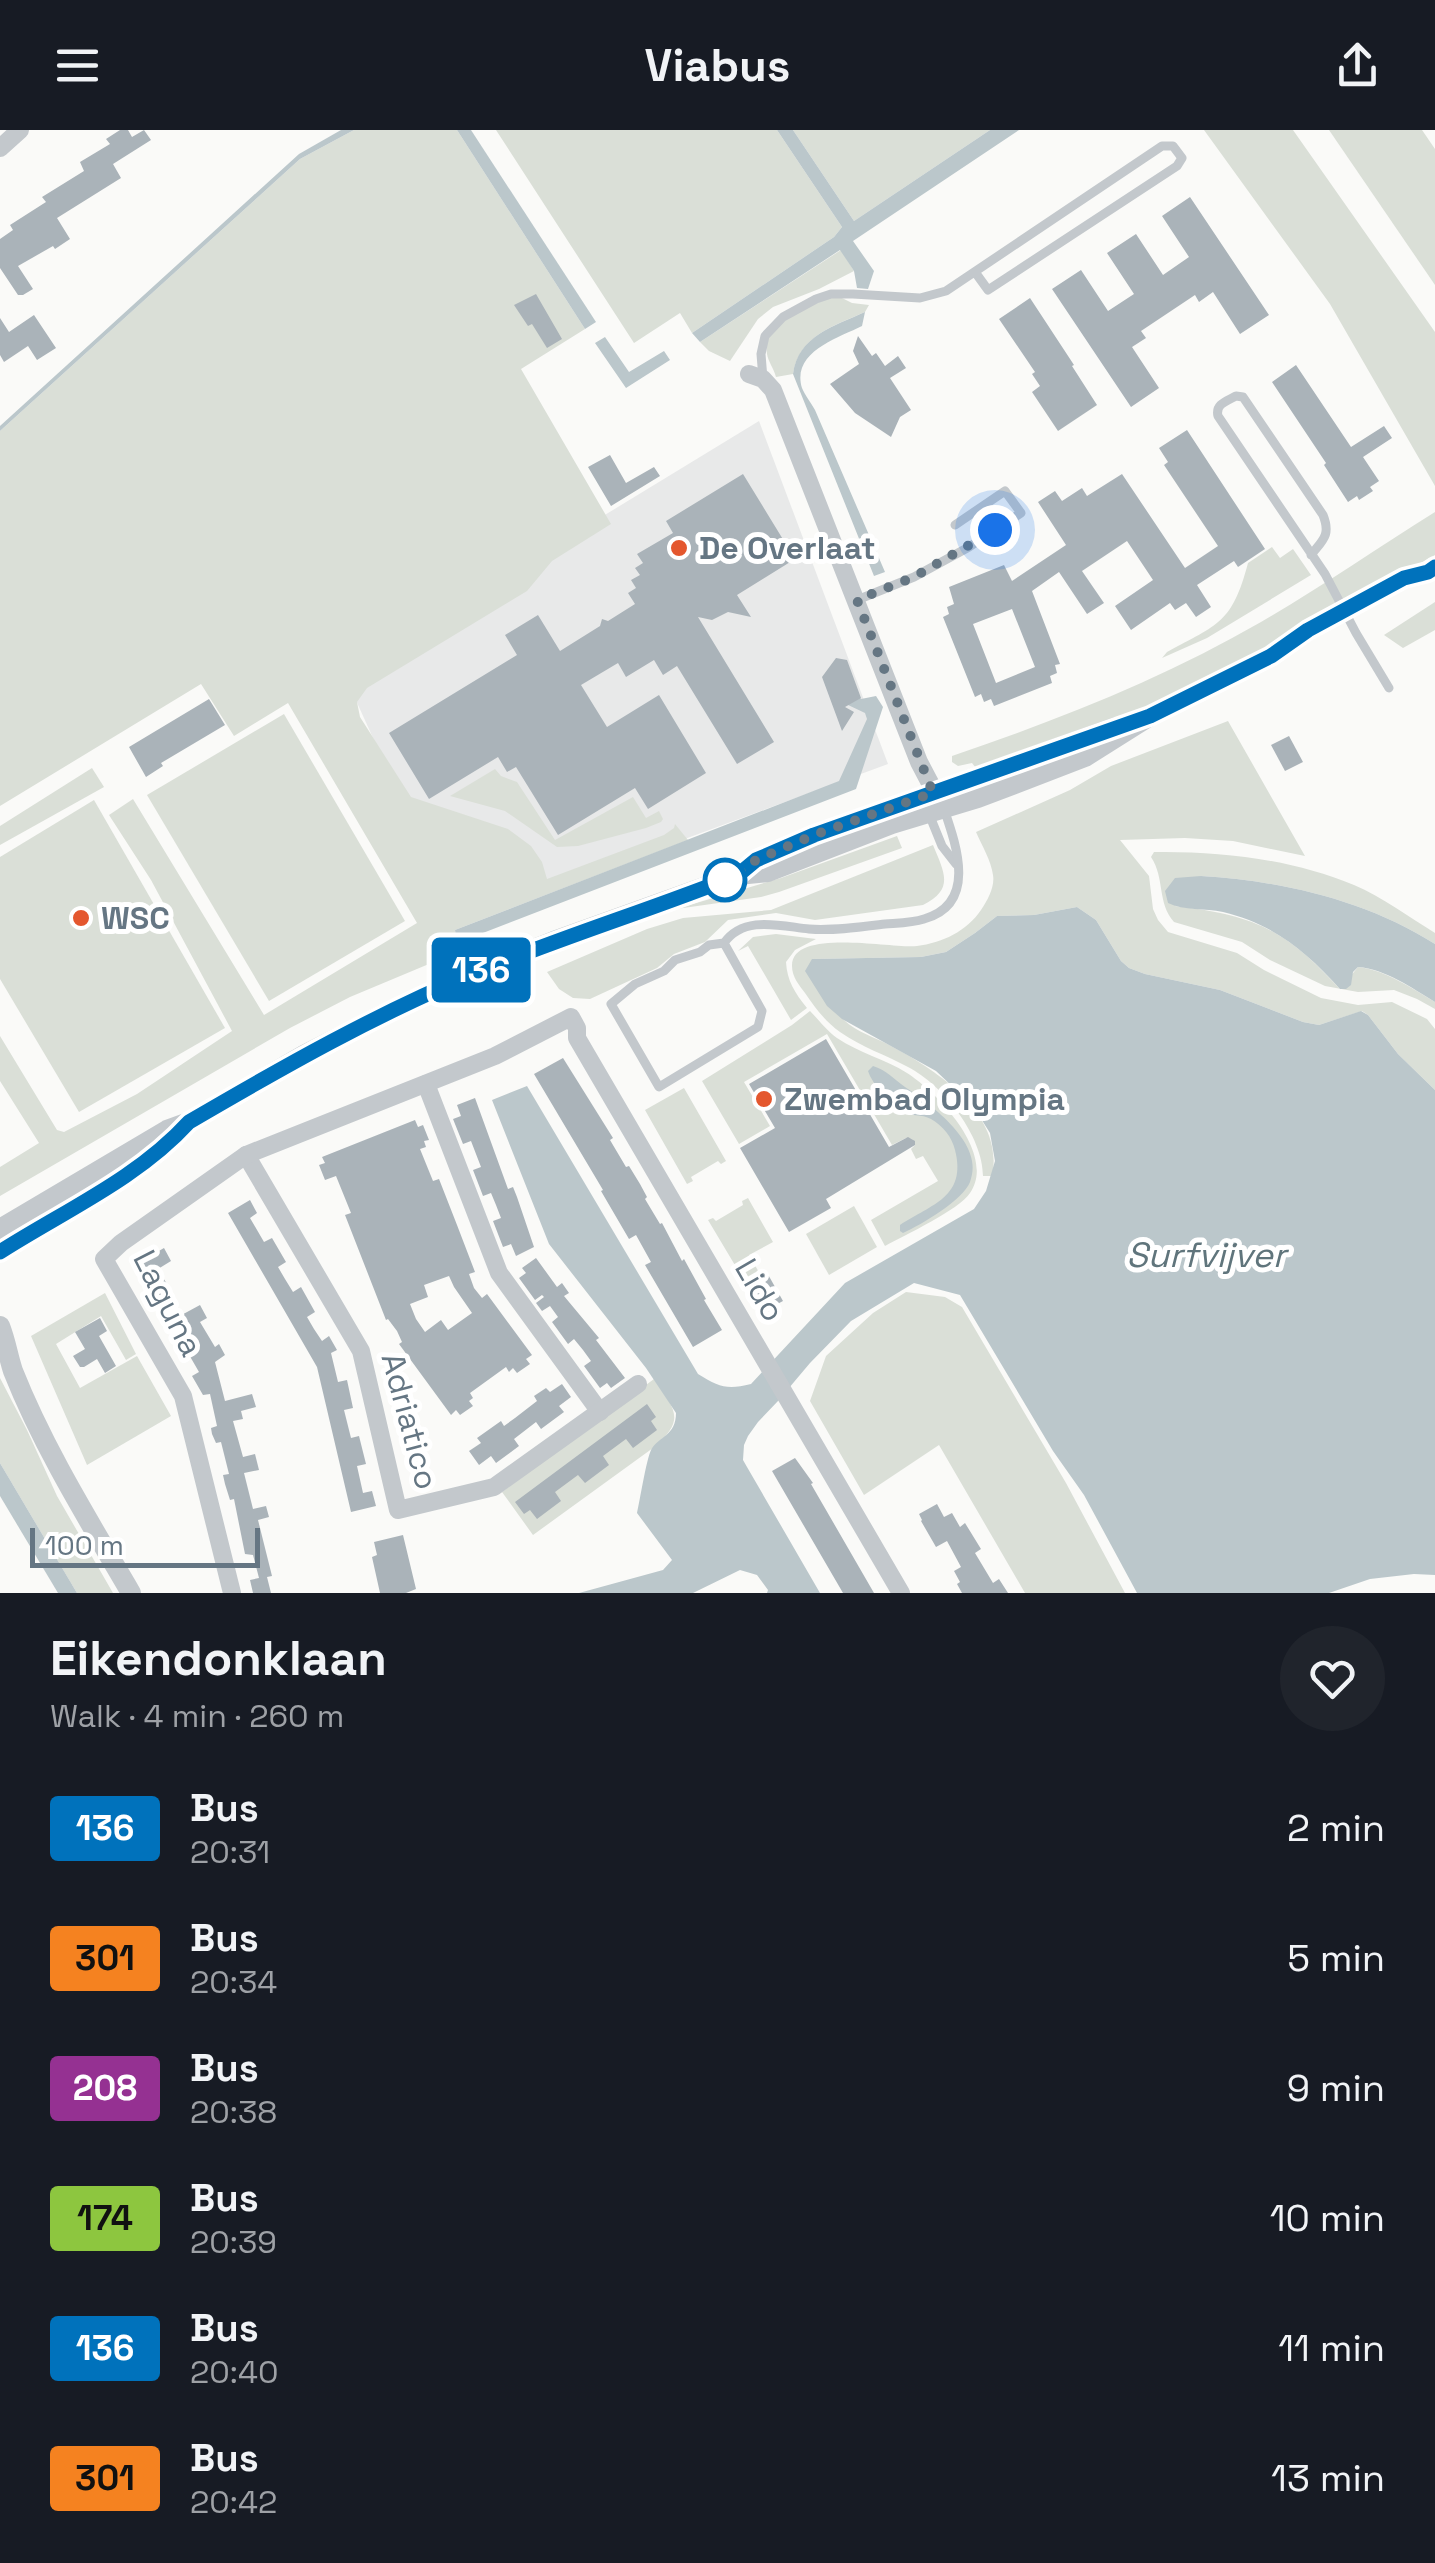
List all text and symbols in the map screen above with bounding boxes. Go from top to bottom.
text: Viabus [645,37,790,94]
icon: menu [50,38,105,93]
icon: share [1330,38,1385,93]
your location [970,505,1020,555]
place label: De Overlaat [699,528,876,568]
marker: De Overlaat [668,537,690,559]
unlabelled marker [704,859,746,901]
place label: WSC [101,898,170,938]
marker: WSC [70,907,92,929]
line badge: 136 [424,938,538,1002]
text: 136 [452,948,510,992]
place label: Zwembad Olympia [784,1079,1065,1119]
marker: Zwembad Olympia [753,1088,775,1110]
water label: Surfvijver [1126,1233,1290,1277]
street label: Laguna [124,1243,212,1363]
street label: Lido [726,1252,794,1328]
street label: Adriatico [373,1348,447,1494]
scale bar [30,1523,260,1568]
text: 100 m [45,1527,124,1563]
button: heart [1280,1626,1385,1731]
text: Eikendonklaan [50,1628,387,1689]
text: Walk · 4 min · 260 m [50,1696,344,1736]
text: Bus [190,1784,259,1832]
text: 2 min [1287,1804,1385,1852]
text: 136 [76,1806,134,1850]
text: 20:31 [190,1832,270,1872]
text: Bus [190,1914,259,1962]
text: 5 min [1287,1934,1385,1982]
text: 301 [75,1936,135,1980]
text: 20:34 [190,1962,277,2002]
text: Bus [190,2044,259,2092]
text: 9 min [1287,2064,1385,2112]
text: 208 [73,2066,137,2110]
text: 20:38 [190,2092,277,2132]
text: Bus [190,2174,259,2222]
text: 10 min [1270,2194,1385,2242]
text: 174 [77,2196,133,2240]
text: 20:39 [190,2222,277,2262]
text: Bus [190,2304,259,2352]
text: 11 min [1278,2324,1385,2372]
text: 136 [76,2326,134,2370]
text: 20:40 [190,2352,278,2392]
text: Bus [190,2434,259,2482]
text: 13 min [1271,2454,1385,2502]
text: 301 [75,2456,135,2500]
text: 20:42 [190,2482,277,2522]

